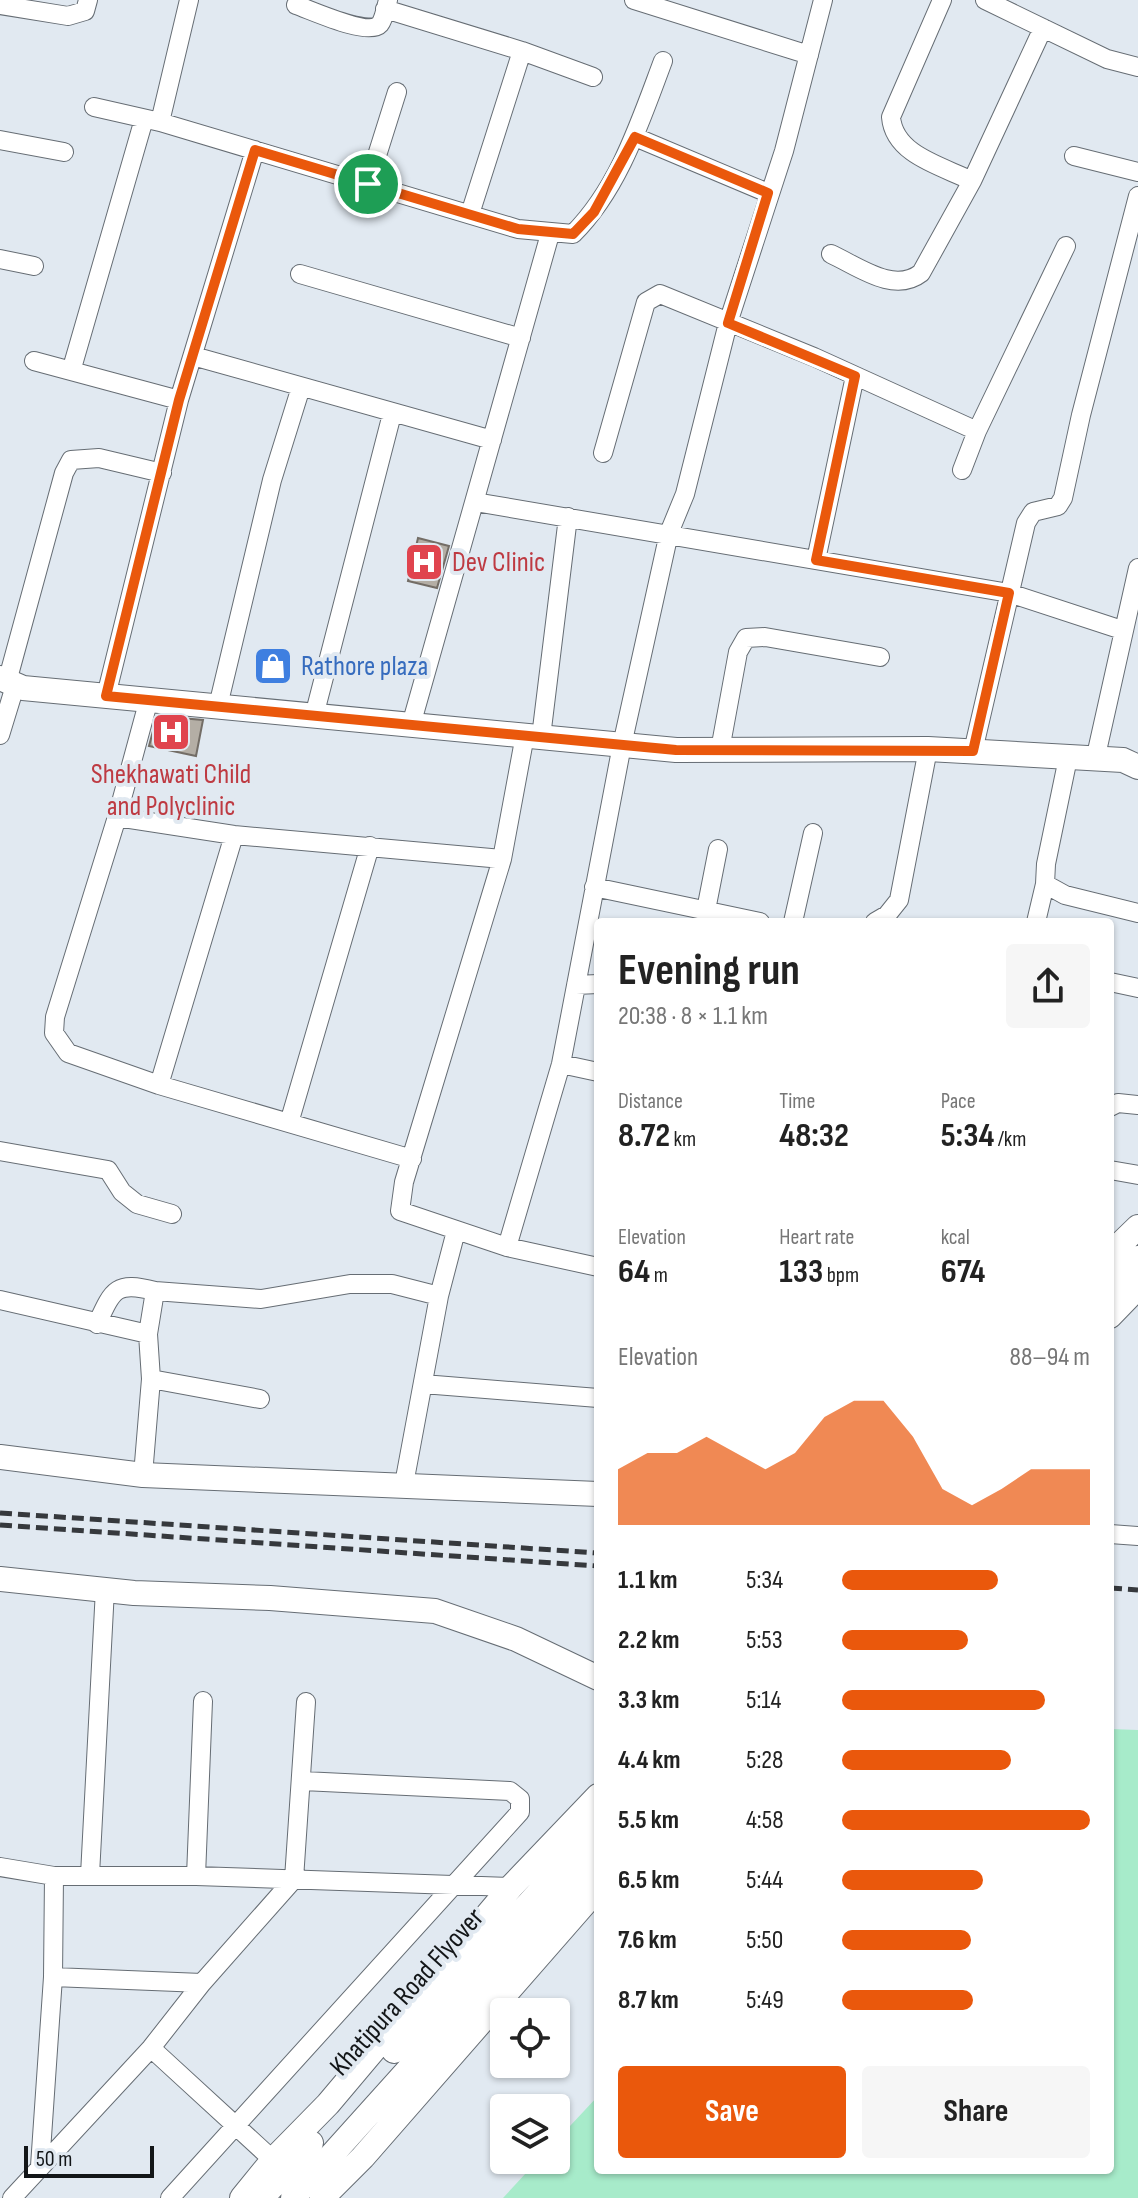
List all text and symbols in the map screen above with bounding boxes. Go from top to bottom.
pin [334,150,402,218]
icon: arrive [346,162,390,206]
hospital icon: Dev Clinic [403,541,445,583]
place label: Dev Clinic [452,546,545,579]
shop icon: Rathore plaza [252,645,294,687]
place label: Rathore plaza [301,650,428,683]
hospital icon: Shekhawati Child and Polyclinic [150,711,192,753]
place label: Shekhawati Child and Polyclinic [91,758,251,823]
text: Evening run [618,944,800,997]
button: share [1006,944,1090,1028]
text: 20:38 · 8 × 1.1 km [618,1001,768,1032]
text: Distance [618,1088,683,1115]
text: Time [779,1088,815,1115]
text: Pace [941,1088,976,1115]
text: 8.72 [618,1115,670,1156]
text: 48:32 [779,1115,849,1156]
text: 5:34 [941,1115,994,1156]
text: km [670,1126,696,1153]
text: /km [994,1126,1026,1153]
text: Elevation [618,1224,686,1251]
text: Heart rate [779,1224,854,1251]
text: kcal [941,1224,970,1251]
text: 64 [618,1251,650,1292]
text: 133 [779,1251,823,1292]
text: 674 [941,1251,985,1292]
text: m [650,1262,668,1289]
text: bpm [823,1262,859,1289]
text: Elevation [618,1342,698,1373]
text: 88–94 m [1010,1342,1090,1373]
text: 1.1 km [618,1565,677,1596]
text: 5:34 [746,1565,783,1596]
text: 2.2 km [618,1625,680,1656]
text: 5:53 [746,1625,783,1656]
text: 3.3 km [618,1685,680,1716]
text: 5:14 [746,1685,781,1716]
text: 4.4 km [618,1745,681,1776]
text: 5:28 [746,1745,783,1776]
text: 5.5 km [618,1805,679,1836]
text: 4:58 [746,1805,784,1836]
text: 6.5 km [618,1865,679,1896]
text: 5:44 [746,1865,783,1896]
street label: Khatipura Road Flyover [323,1901,491,2083]
text: 7.6 km [618,1925,677,1956]
text: 5:50 [746,1925,783,1956]
text: 8.7 km [618,1985,679,2016]
text: 5:49 [746,1985,784,2016]
map controls [490,1998,570,2174]
button: locate [490,1998,570,2078]
button: Save [618,2066,846,2158]
button: Share [862,2066,1090,2158]
button: layers [490,2094,570,2174]
scale bar [24,2142,154,2178]
text: 50 m [36,2146,72,2173]

